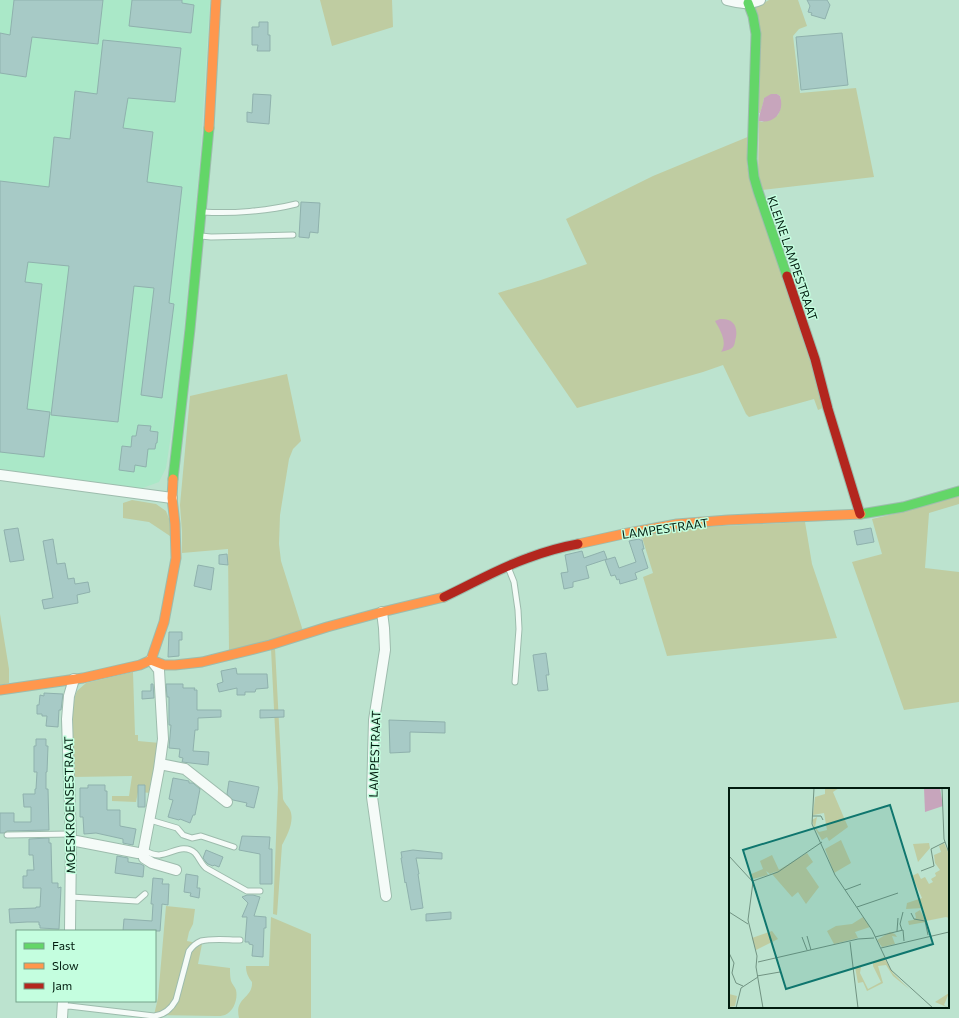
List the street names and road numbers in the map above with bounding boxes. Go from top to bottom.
street label: KLEINE LAMPESTRAAT [765,194,821,322]
street label: LAMPESTRAAT [621,515,709,541]
street label: LAMPESTRAAT [365,710,383,798]
street label: MOESKROENSESTRAAT [61,736,77,874]

